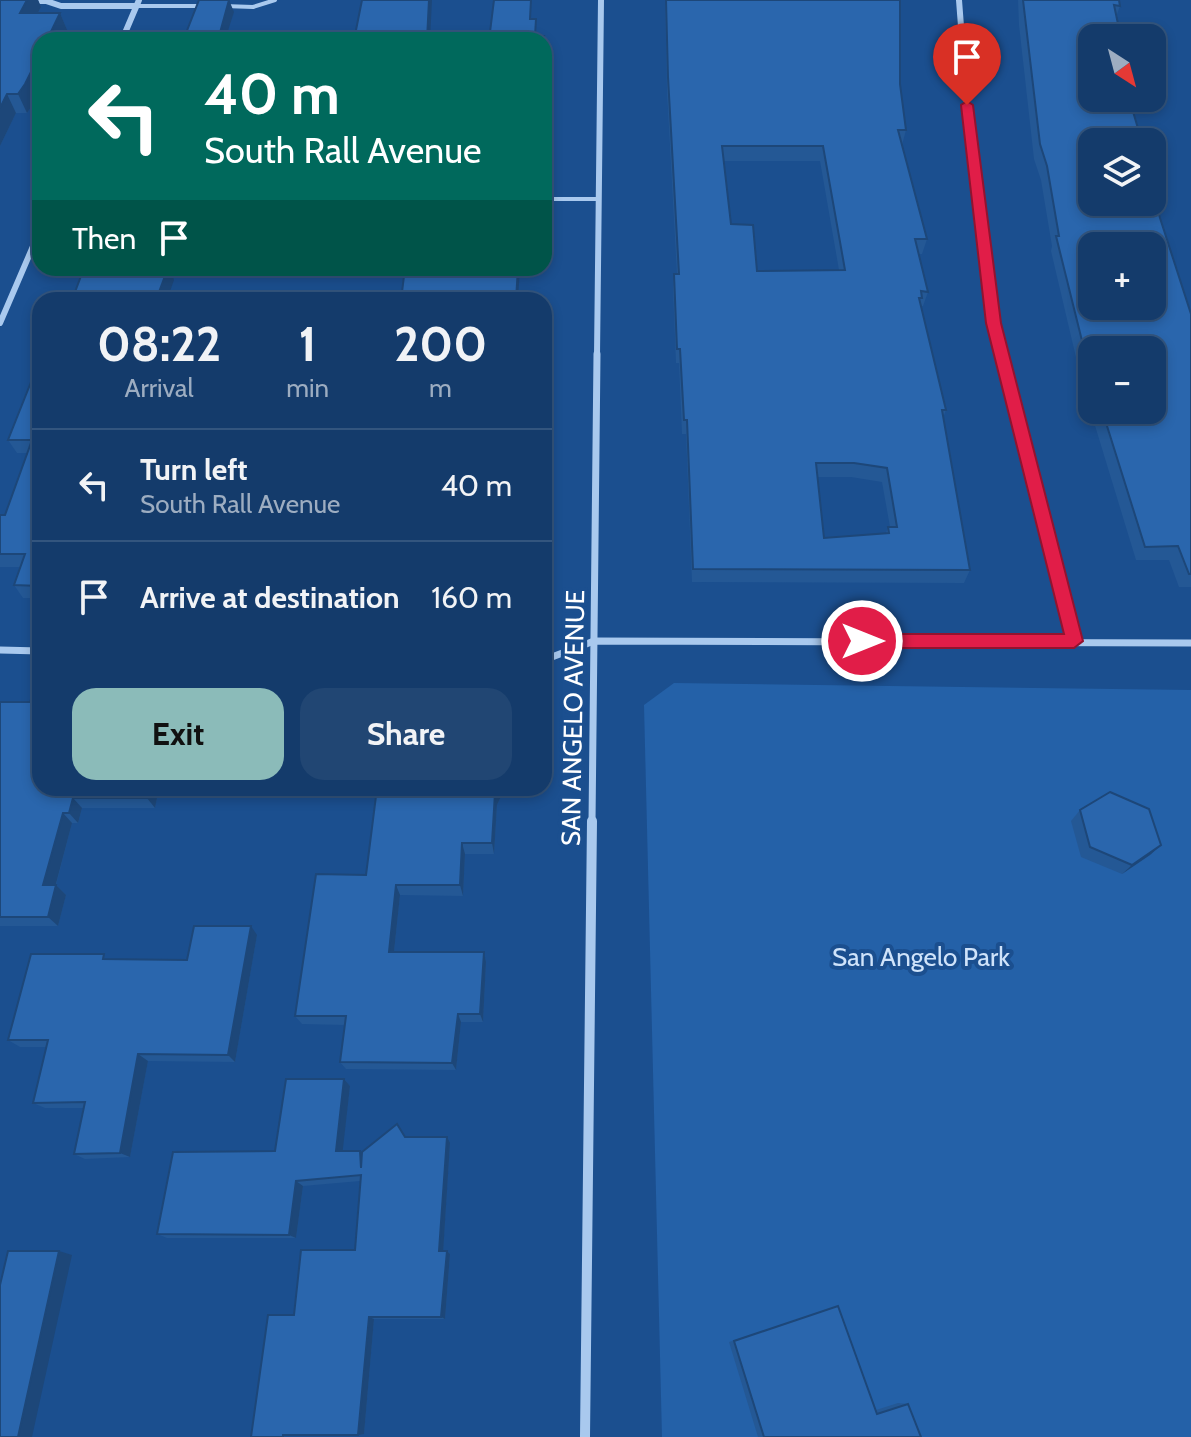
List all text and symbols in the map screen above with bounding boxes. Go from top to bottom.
pin [933,23,1001,105]
north arrow [1078,24,1166,112]
map controls [1078,24,1166,424]
icon: arrive [945,35,989,79]
text: 40 m [204,60,340,128]
icon: left [72,64,176,168]
text: South Rall Avenue [204,128,482,172]
button: layers [1078,128,1166,216]
icon: arrive [152,216,196,260]
text: Then [72,220,136,257]
button: + [1078,232,1166,320]
text: 08:22 [97,315,221,373]
text: 1 [299,315,316,373]
text: 200 [394,315,487,373]
button: − [1078,336,1166,424]
text: Arrival [124,372,194,404]
text: min [286,372,329,404]
text: m [429,372,452,404]
text: Turn left [140,451,248,488]
icon: left [72,463,116,507]
text: 40 m [441,467,512,504]
text: South Rall Avenue [140,488,340,520]
icon: arrive [72,575,116,619]
text: Arrive at destination [140,579,400,616]
text: 160 m [431,579,512,616]
street label: SAN ANGELO AVENUE [555,590,591,846]
position arrow [820,599,904,683]
button: Exit [72,688,284,780]
button: Share [300,688,512,780]
park label: San Angelo Park [832,941,1010,973]

